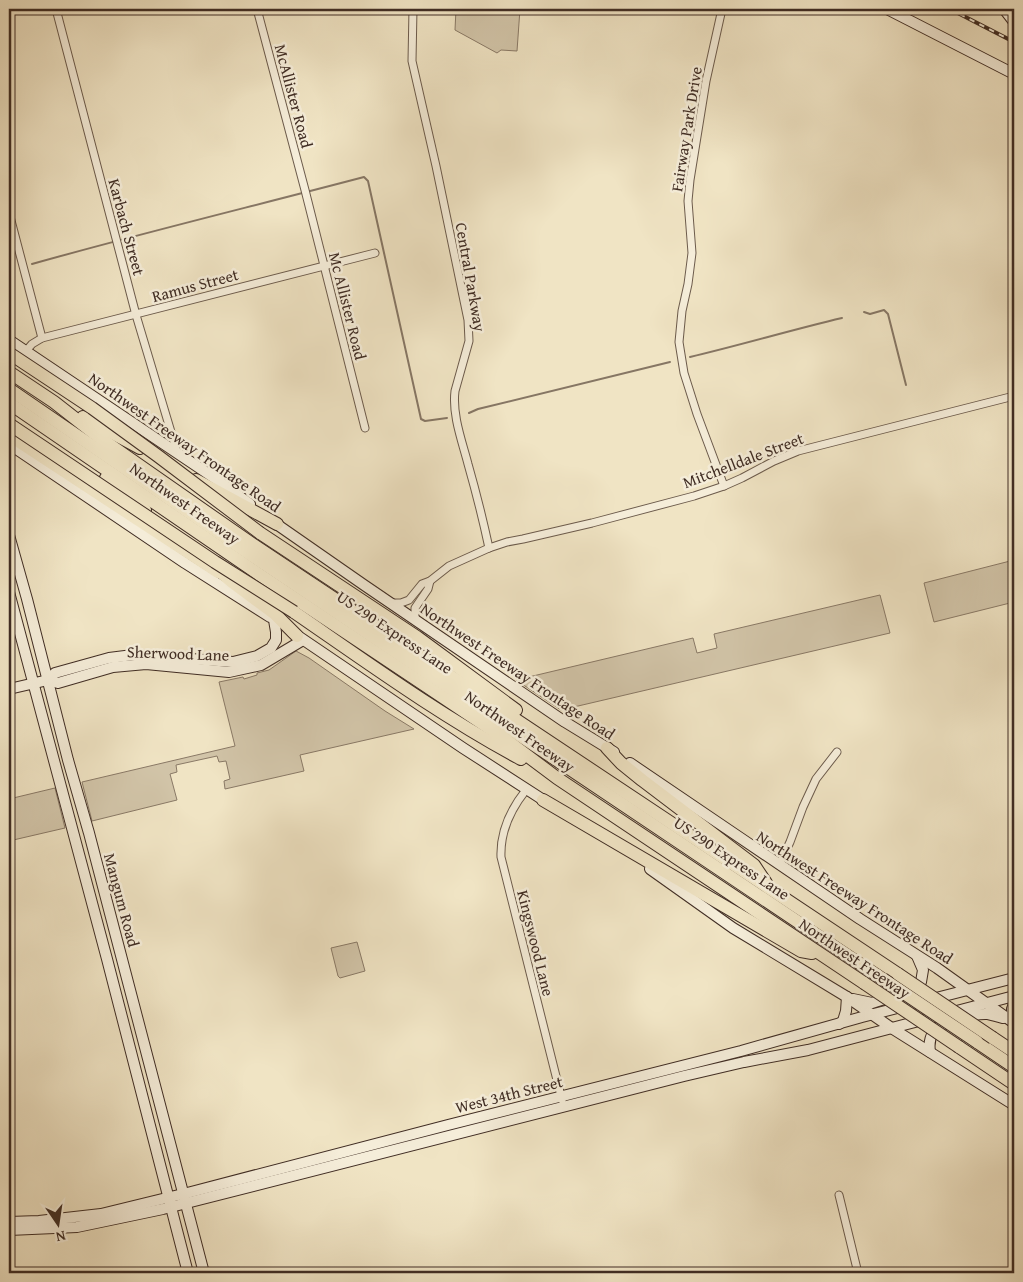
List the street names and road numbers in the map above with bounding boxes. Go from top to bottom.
street label: McAllister Road [269,41,319,151]
street label: Fairway Park Drive [664,65,708,193]
street label: Karbach Street [103,176,152,278]
street label: Central Parkway [450,221,492,333]
street label: Mc Allister Road [323,250,373,363]
street label: Ramus Street [149,262,241,308]
street label: Northwest Freeway Frontage Road [85,368,285,516]
street label: Mitchelldale Street [679,426,807,494]
street label: Northwest Freeway [126,458,244,548]
street label: US 290 Express Lane [332,584,458,680]
street label: Northwest Freeway Frontage Road [417,599,619,743]
street label: Sherwood Lane [126,639,230,667]
street label: Northwest Freeway [461,686,579,776]
street label: US 290 Express Lane [669,810,795,906]
street label: Northwest Freeway Frontage Road [753,826,957,968]
street label: Mangum Road [98,850,146,950]
street label: Kingswood Lane [511,887,561,999]
street label: Northwest Freeway [796,914,914,1002]
street label: West 34th Street [453,1069,566,1119]

